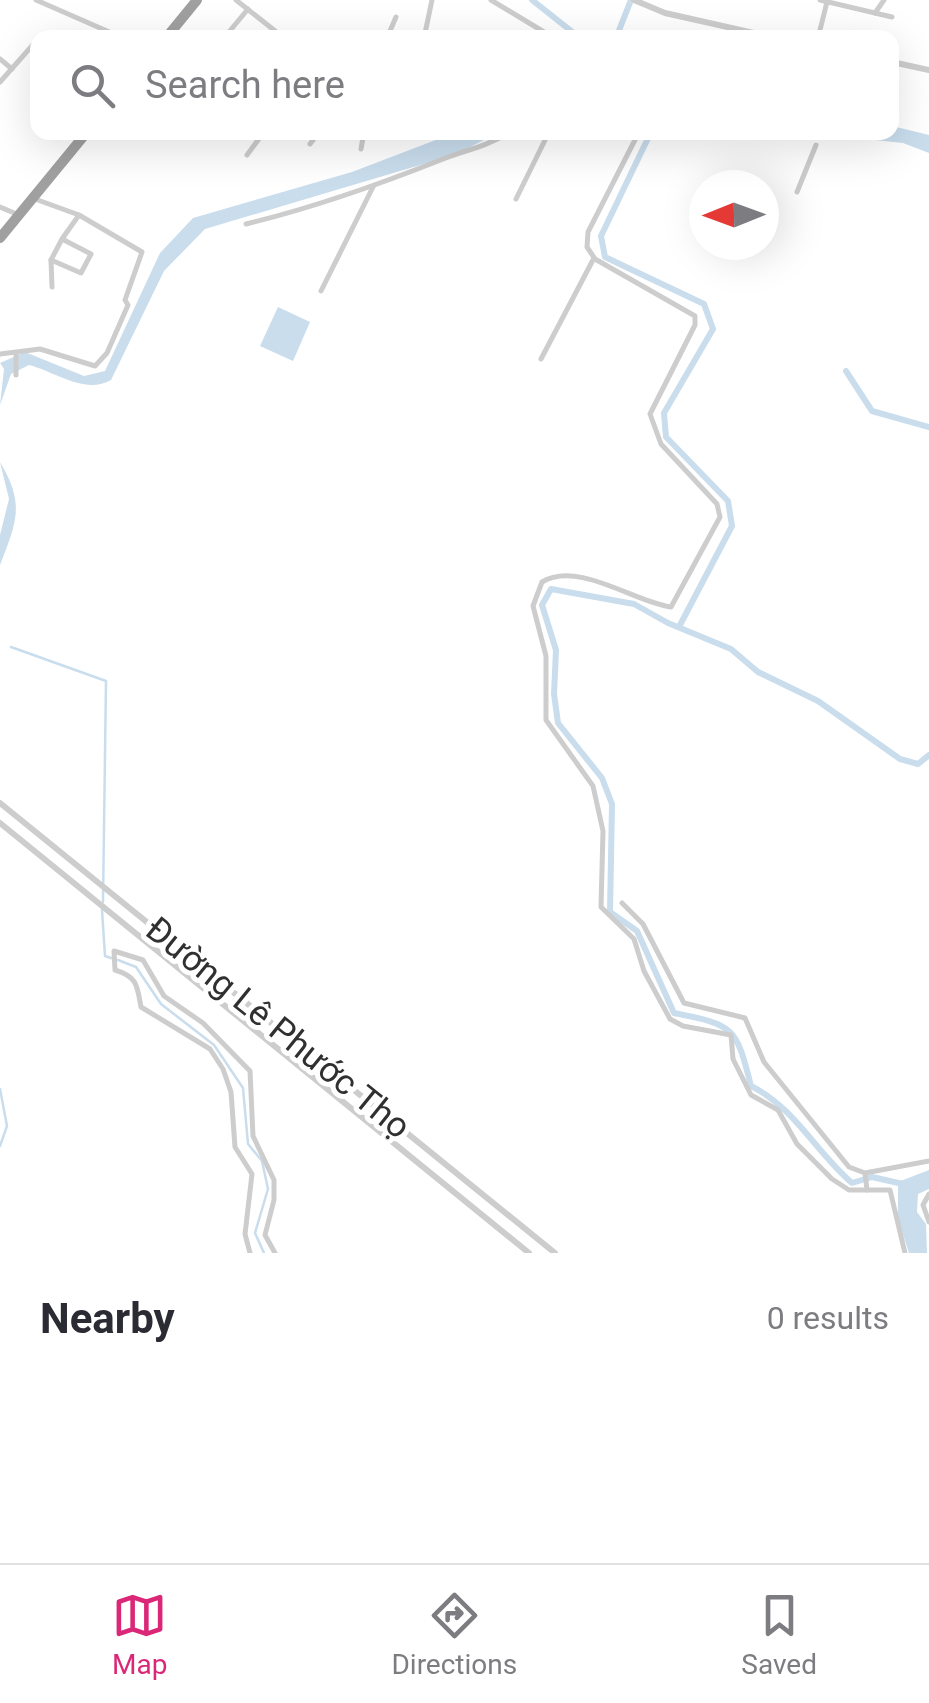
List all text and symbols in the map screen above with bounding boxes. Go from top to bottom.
search box [30,30,899,140]
icon: search [65,58,120,113]
text: Search here [145,63,345,107]
north arrow [689,170,779,260]
street label: Đường Lê Phước Thọ [138,909,418,1147]
text: Nearby [40,1294,175,1343]
text: 0 results [767,1299,889,1337]
tab: Map [112,1588,167,1681]
tab: Directions [391,1588,517,1681]
tab: Saved [741,1588,817,1681]

